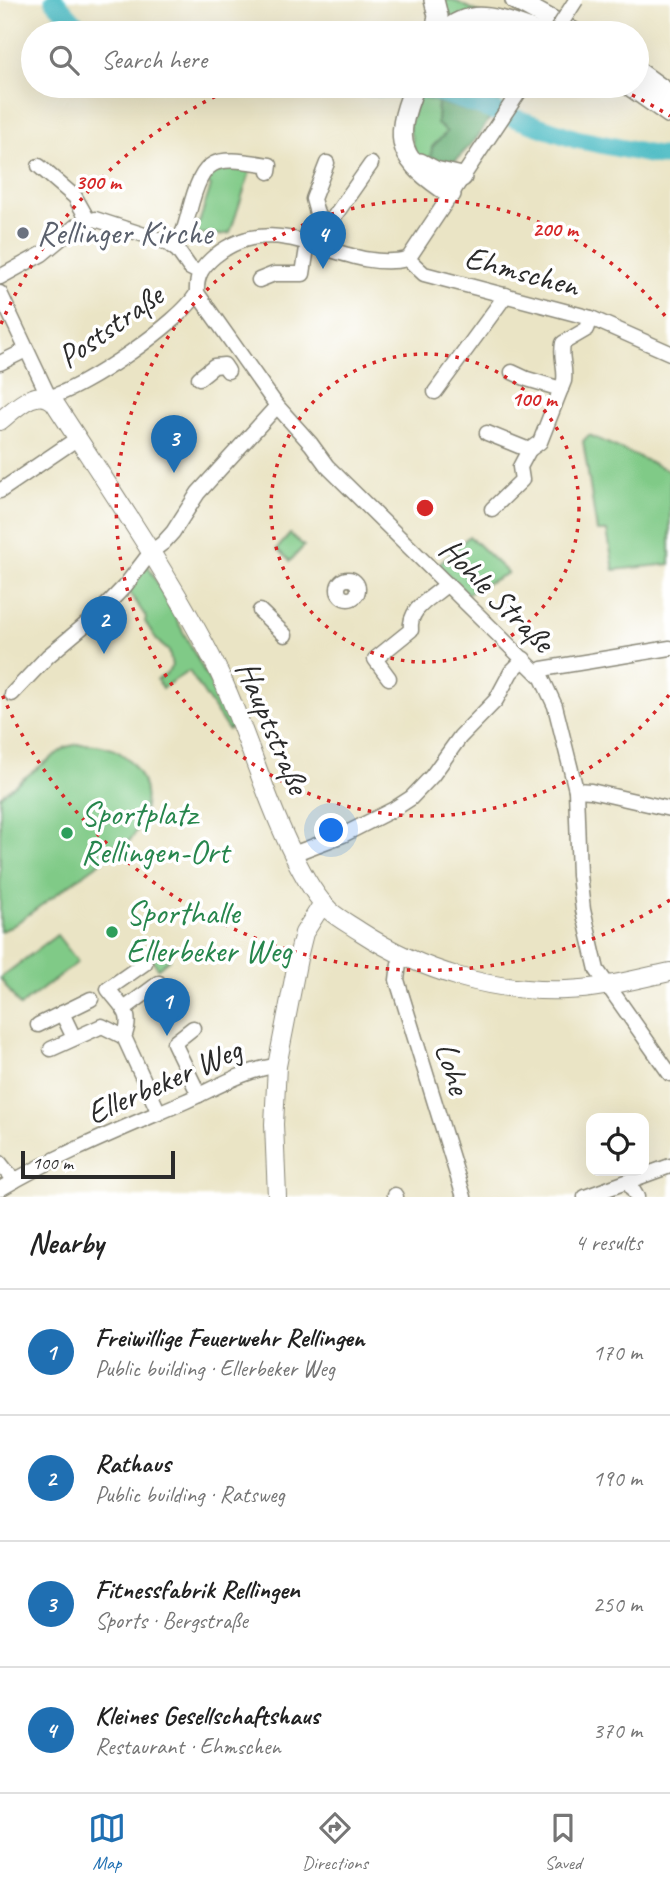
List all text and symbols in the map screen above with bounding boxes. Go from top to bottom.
search box [21,21,649,98]
icon: search [45,41,83,79]
text: Search here [101,43,207,76]
text: 300 m [75,169,123,195]
pin: 4 [300,211,346,269]
place label: Rellinger Kirche [37,212,214,254]
text: 200 m [532,216,580,242]
marker: Rellinger Kirche [15,225,31,241]
street label: Ehmschen [460,236,586,307]
street label: Poststraße [49,273,173,377]
text: 100 m [511,386,559,412]
pin: 3 [151,415,197,473]
centre of rings [413,496,437,520]
street label: Hohle Straße [431,529,565,663]
pin: 2 [81,596,127,654]
street label: Hauptstraße [226,654,321,802]
place label: Sportplatz Rellingen-Ort [81,793,232,873]
your location [314,813,348,847]
marker: Sportplatz Rellingen-Ort [59,825,75,841]
place label: Sporthalle Ellerbeker Weg [126,892,293,972]
marker: Sporthalle Ellerbeker Weg [104,924,120,940]
pin: 1 [144,978,190,1036]
street label: Ellerbeker Weg [80,1028,249,1134]
street label: Lohe [425,1037,481,1101]
map controls [586,1113,649,1176]
button: locate [586,1113,649,1176]
scale bar [21,1148,175,1180]
text: 100 m [32,1151,73,1175]
text: Nearby [28,1224,104,1262]
text: 4 results [575,1228,642,1257]
text: Freiwillige Feuerwehr Rellingen [95,1321,365,1354]
text: 1 [46,1338,56,1367]
text: 170 m [593,1338,642,1367]
text: Public building · Ellerbeker Weg [95,1354,335,1383]
text: Rathaus [95,1447,171,1480]
text: 2 [46,1464,56,1493]
text: 190 m [593,1464,642,1493]
text: Public building · Ratsweg [95,1480,285,1509]
text: Fitnessfabrik Rellingen [95,1573,300,1606]
text: 3 [46,1590,56,1619]
text: 250 m [593,1590,642,1619]
text: Sports · Bergstraße [95,1606,248,1635]
text: Kleines Gesellschaftshaus [95,1699,319,1732]
text: 4 [46,1716,56,1745]
text: 370 m [593,1716,642,1745]
text: Restaurant · Ehmschen [95,1732,281,1761]
tab: Map [88,1809,126,1875]
tab: Directions [302,1809,368,1875]
tab: Saved [544,1809,582,1875]

